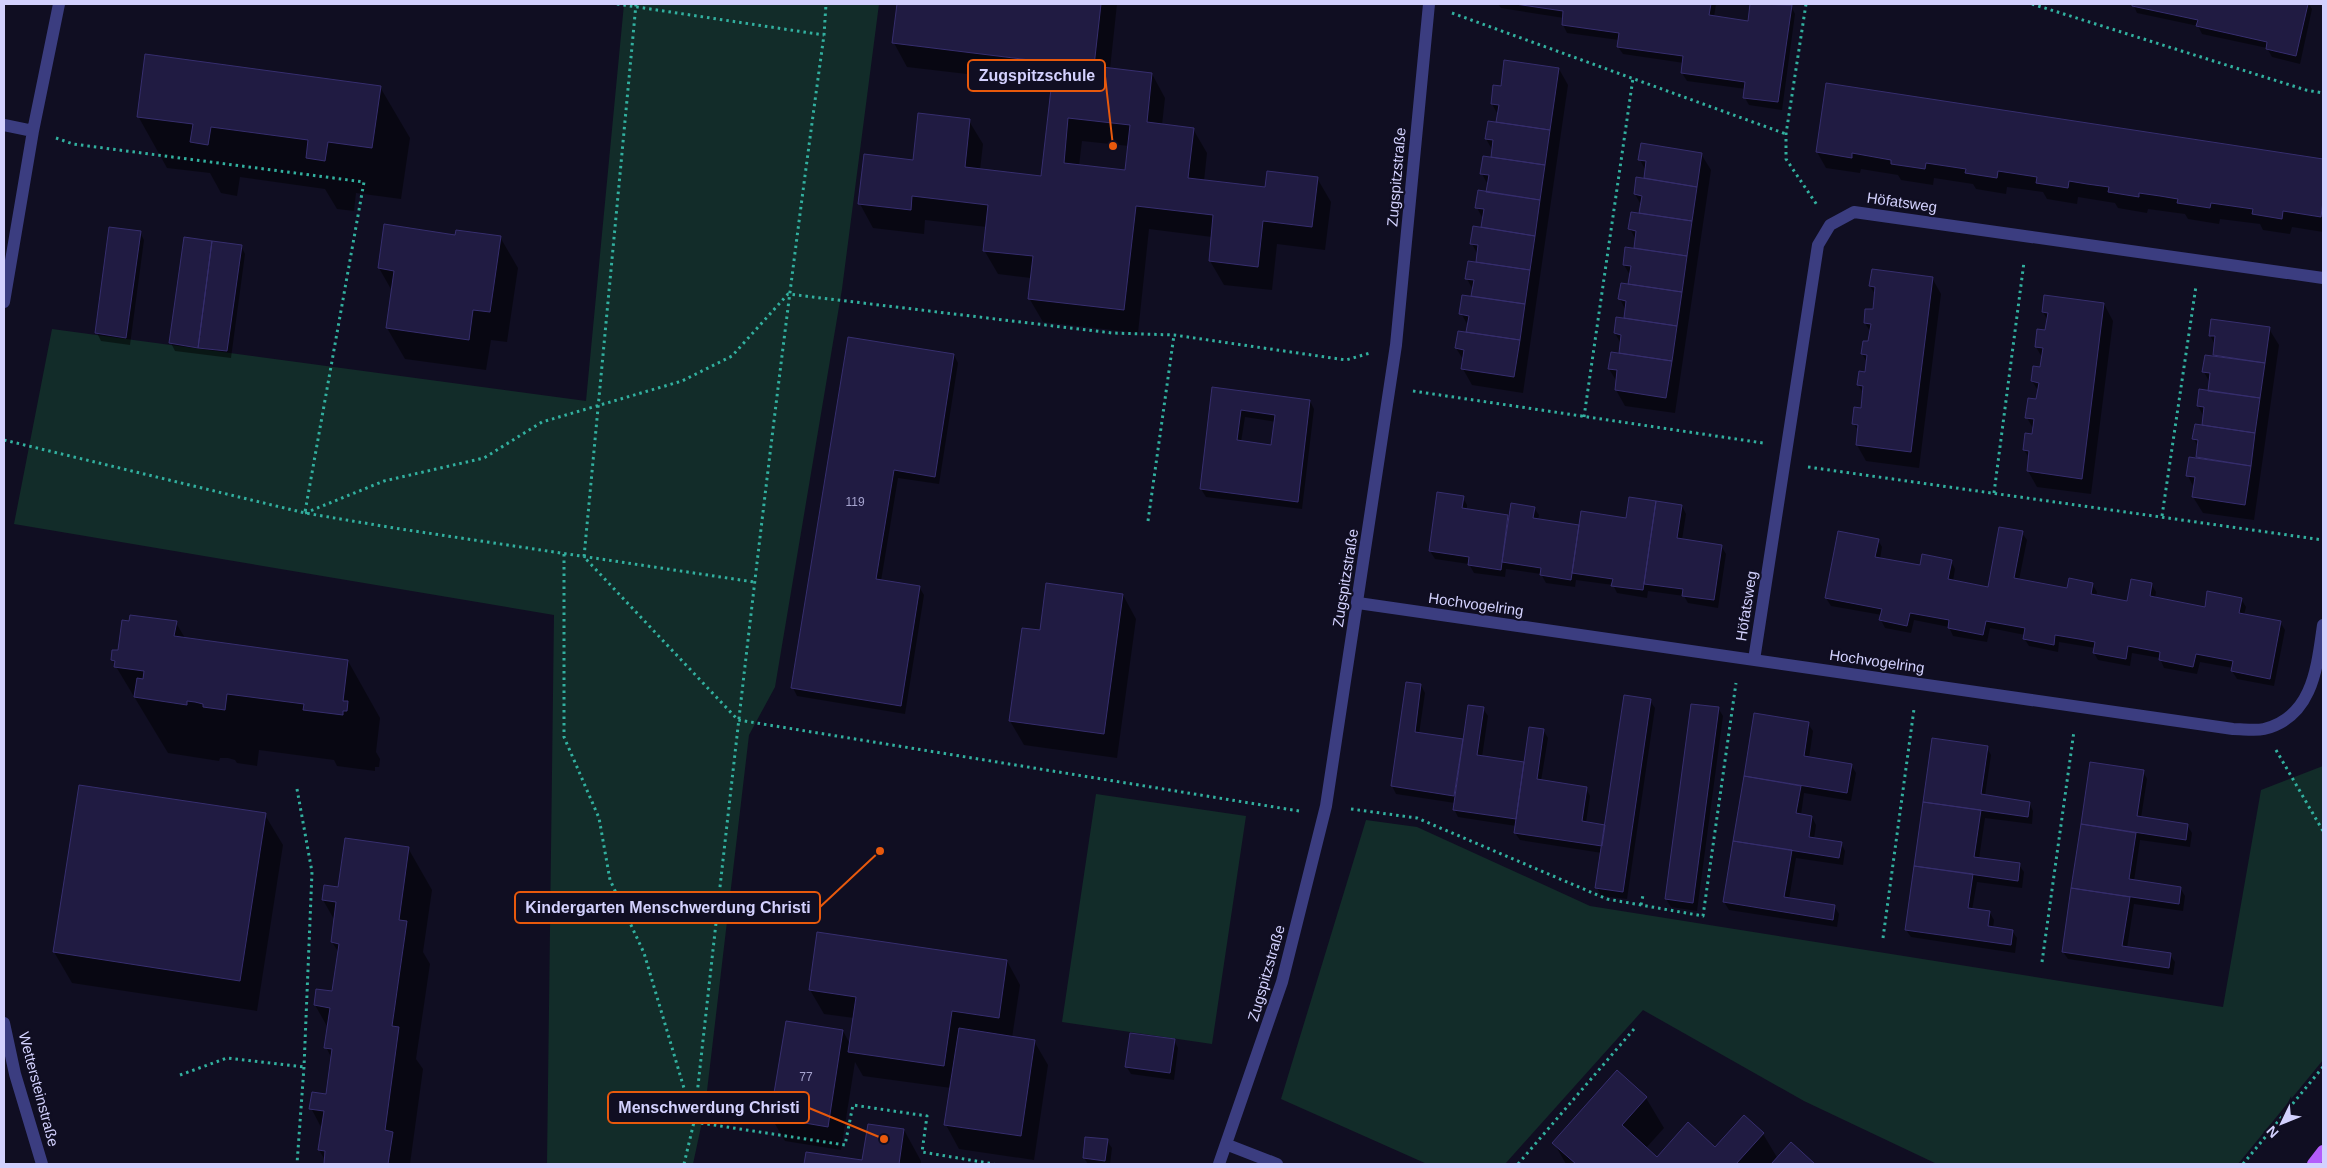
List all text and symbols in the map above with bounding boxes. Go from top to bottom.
callout: Zugspitzschule [968,60,1105,91]
text: Zugspitzschule [979,67,1095,84]
street label: Zugspitzstraße [1383,127,1409,227]
street label: Höfatsweg [1866,189,1938,215]
house number: 119 [845,495,865,509]
street label: Zugspitzstraße [1329,528,1361,628]
street label: Höfatsweg [1732,570,1760,642]
street label: Hochvogelring [1427,589,1525,619]
street label: Hochvogelring [1828,646,1926,676]
callout: Kindergarten Menschwerdung Christi [515,892,820,923]
text: Kindergarten Menschwerdung Christi [525,899,811,916]
street label: Zugspitzstraße [1244,923,1288,1023]
street label: Wettersteinstraße [16,1030,62,1148]
house number: 77 [799,1070,813,1084]
callout: Menschwerdung Christi [608,1092,809,1123]
north arrow [2257,1098,2307,1148]
text: Menschwerdung Christi [618,1099,800,1116]
text: N [2263,1123,2282,1141]

